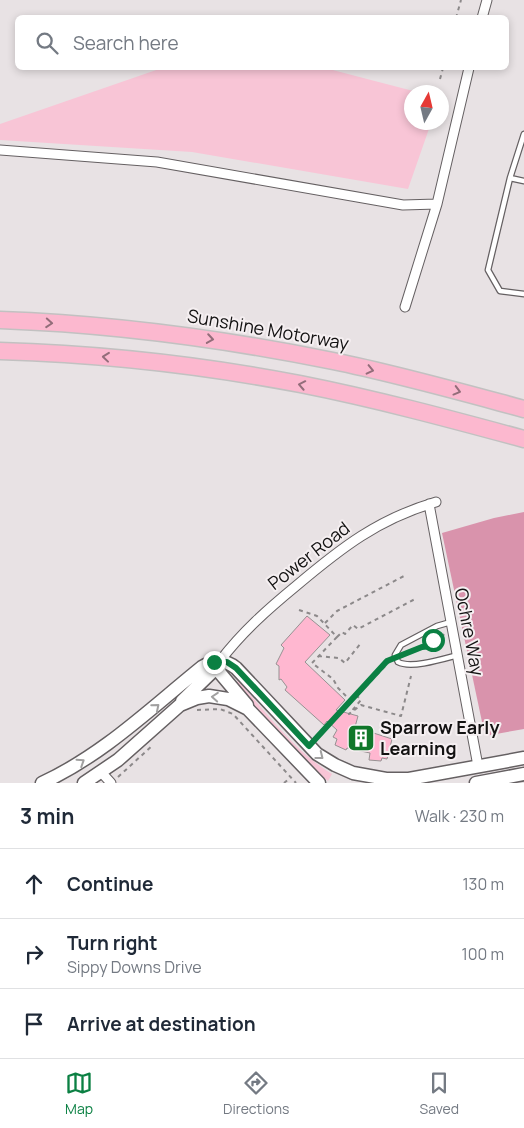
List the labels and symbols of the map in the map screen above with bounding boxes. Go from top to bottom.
north arrow [404,85,449,130]
street label: Sunshine Motorway [186,303,351,355]
one-way arrow [45,317,53,328]
one-way arrow [207,333,215,344]
one-way arrow [102,352,110,363]
one-way arrow [365,364,374,375]
one-way arrow [297,380,306,390]
one-way arrow [453,385,462,396]
street label: Power Road [262,516,354,595]
street label: Ochre Way [450,586,490,678]
route start [422,629,445,652]
route end [203,651,226,674]
one-way arrow [211,691,219,702]
one-way arrow [151,703,160,712]
place label: Sparrow Early Learning [380,715,500,760]
building icon: Sparrow Early Learning [346,723,376,753]
one-way arrow [315,750,324,759]
one-way arrow [76,759,85,768]

